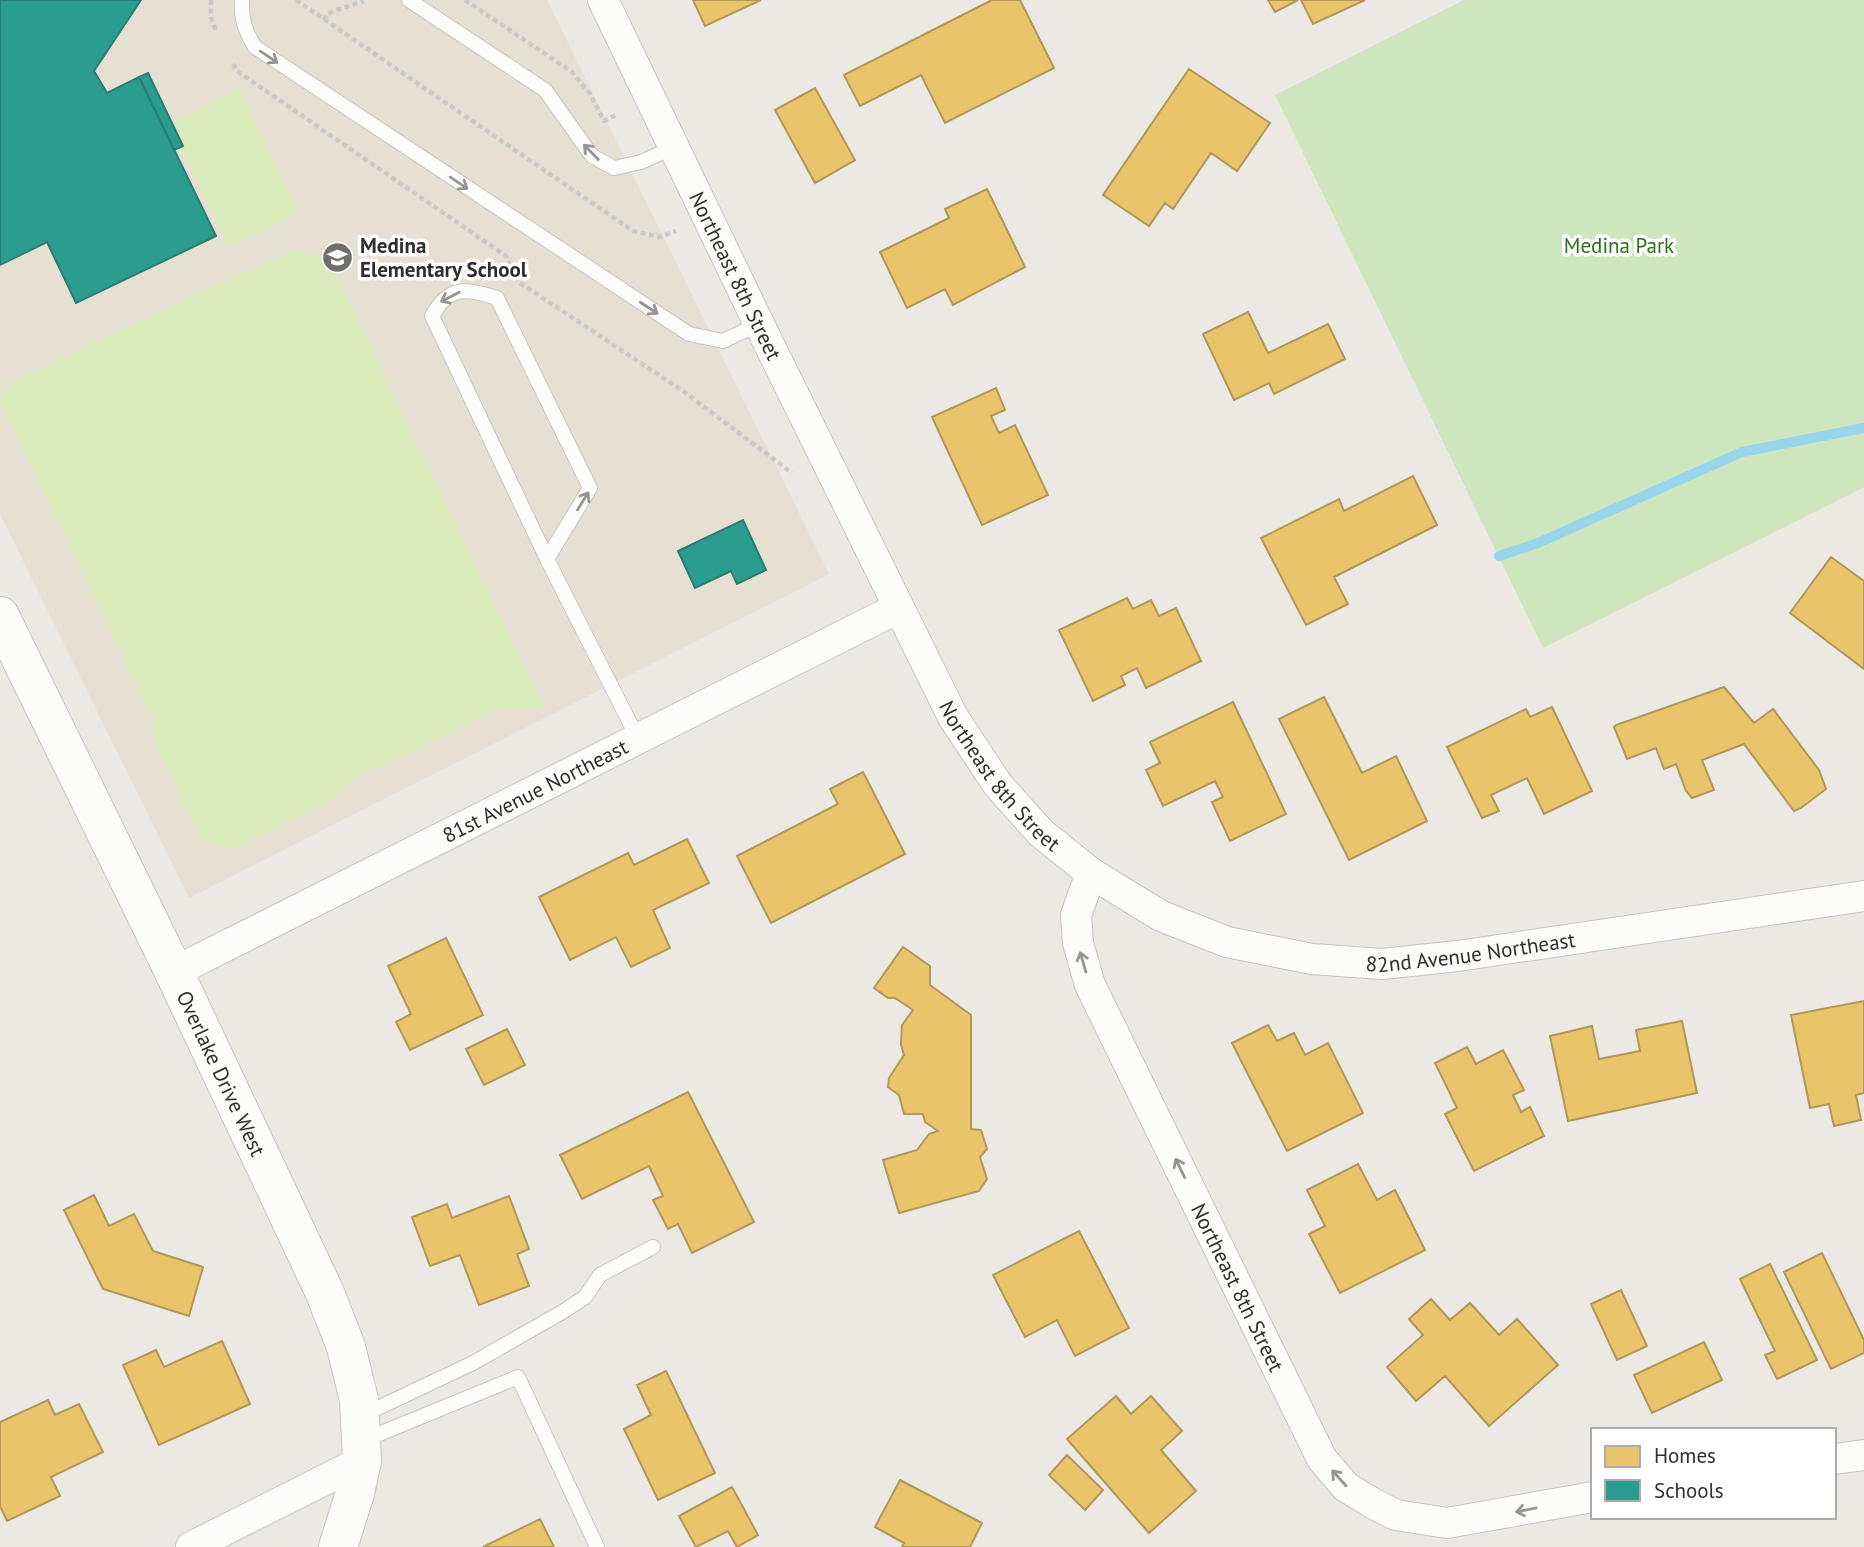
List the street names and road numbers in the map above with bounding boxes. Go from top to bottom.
street label: Northeast 8th Street [684,187,788,364]
street label: Northeast 8th Street [933,696,1066,857]
street label: 81st Avenue Northeast [438,733,632,848]
street label: 82nd Avenue Northeast [1365,925,1577,978]
street label: Overlake Drive West [171,986,272,1160]
street label: Northeast 8th Street [1185,1199,1291,1376]

